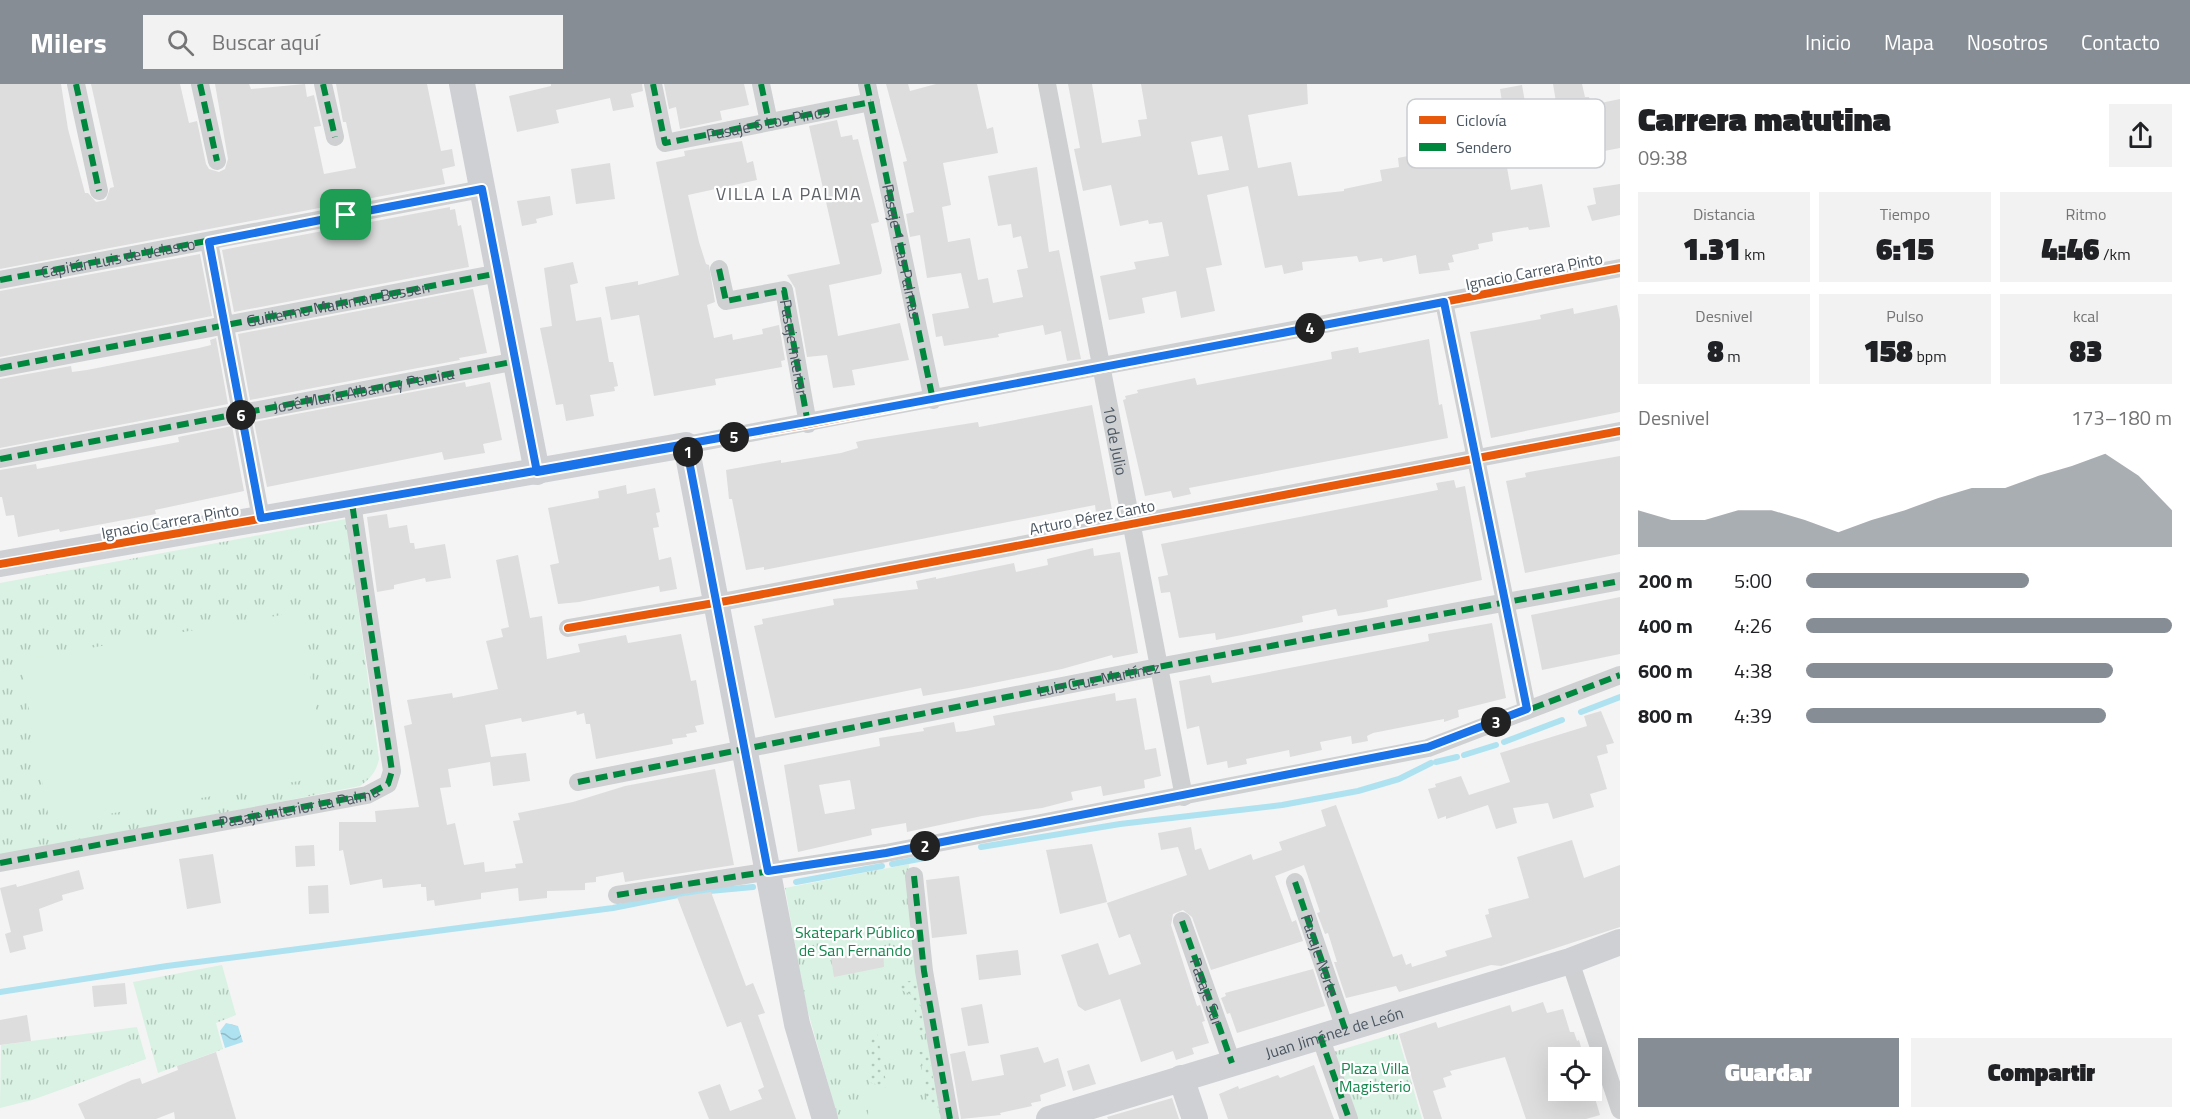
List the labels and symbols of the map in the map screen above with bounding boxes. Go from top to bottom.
street label: Pasaje 6 Los Pinos [704,99,831,147]
legend [1407,99,1605,168]
text: Ciclovía [1456,108,1506,132]
text: Sendero [1456,135,1512,159]
district label: VILLA LA PALMA [716,180,862,207]
street label: Pasaje 1 Las Palmas [876,182,928,321]
pin [320,189,371,240]
street label: Capitán Luis de Velasco [39,231,197,284]
street label: Ignacio Carrera Pinto [1463,246,1605,296]
street label: Guillermo Markman Bossen [244,274,432,333]
street label: Pasaje Interior [774,297,815,398]
pin: 4 [1295,313,1325,343]
street label: José María Albano y Pereira [271,361,456,419]
pin: 6 [226,400,256,430]
street label: 10 de Julio [1097,404,1134,477]
pin: 5 [719,422,749,452]
pin: 1 [673,437,703,467]
street label: Arturo Pérez Canto [1027,493,1157,541]
street label: Ignacio Carrera Pinto [99,497,241,545]
street label: Luis Cruz Martínez [1036,655,1162,703]
pin: 3 [1481,707,1511,737]
street label: Pasaje Interior La Palma [217,779,383,834]
pin: 2 [910,831,940,861]
street label: Pasaje Norte [1295,911,1345,1001]
park label: Skatepark Público de San Fernando [795,920,915,962]
street label: Pasaje Sur [1184,954,1230,1030]
street label: Juan Jiménez de León [1262,1000,1406,1065]
park label: Plaza Villa Magisterio [1339,1056,1411,1098]

